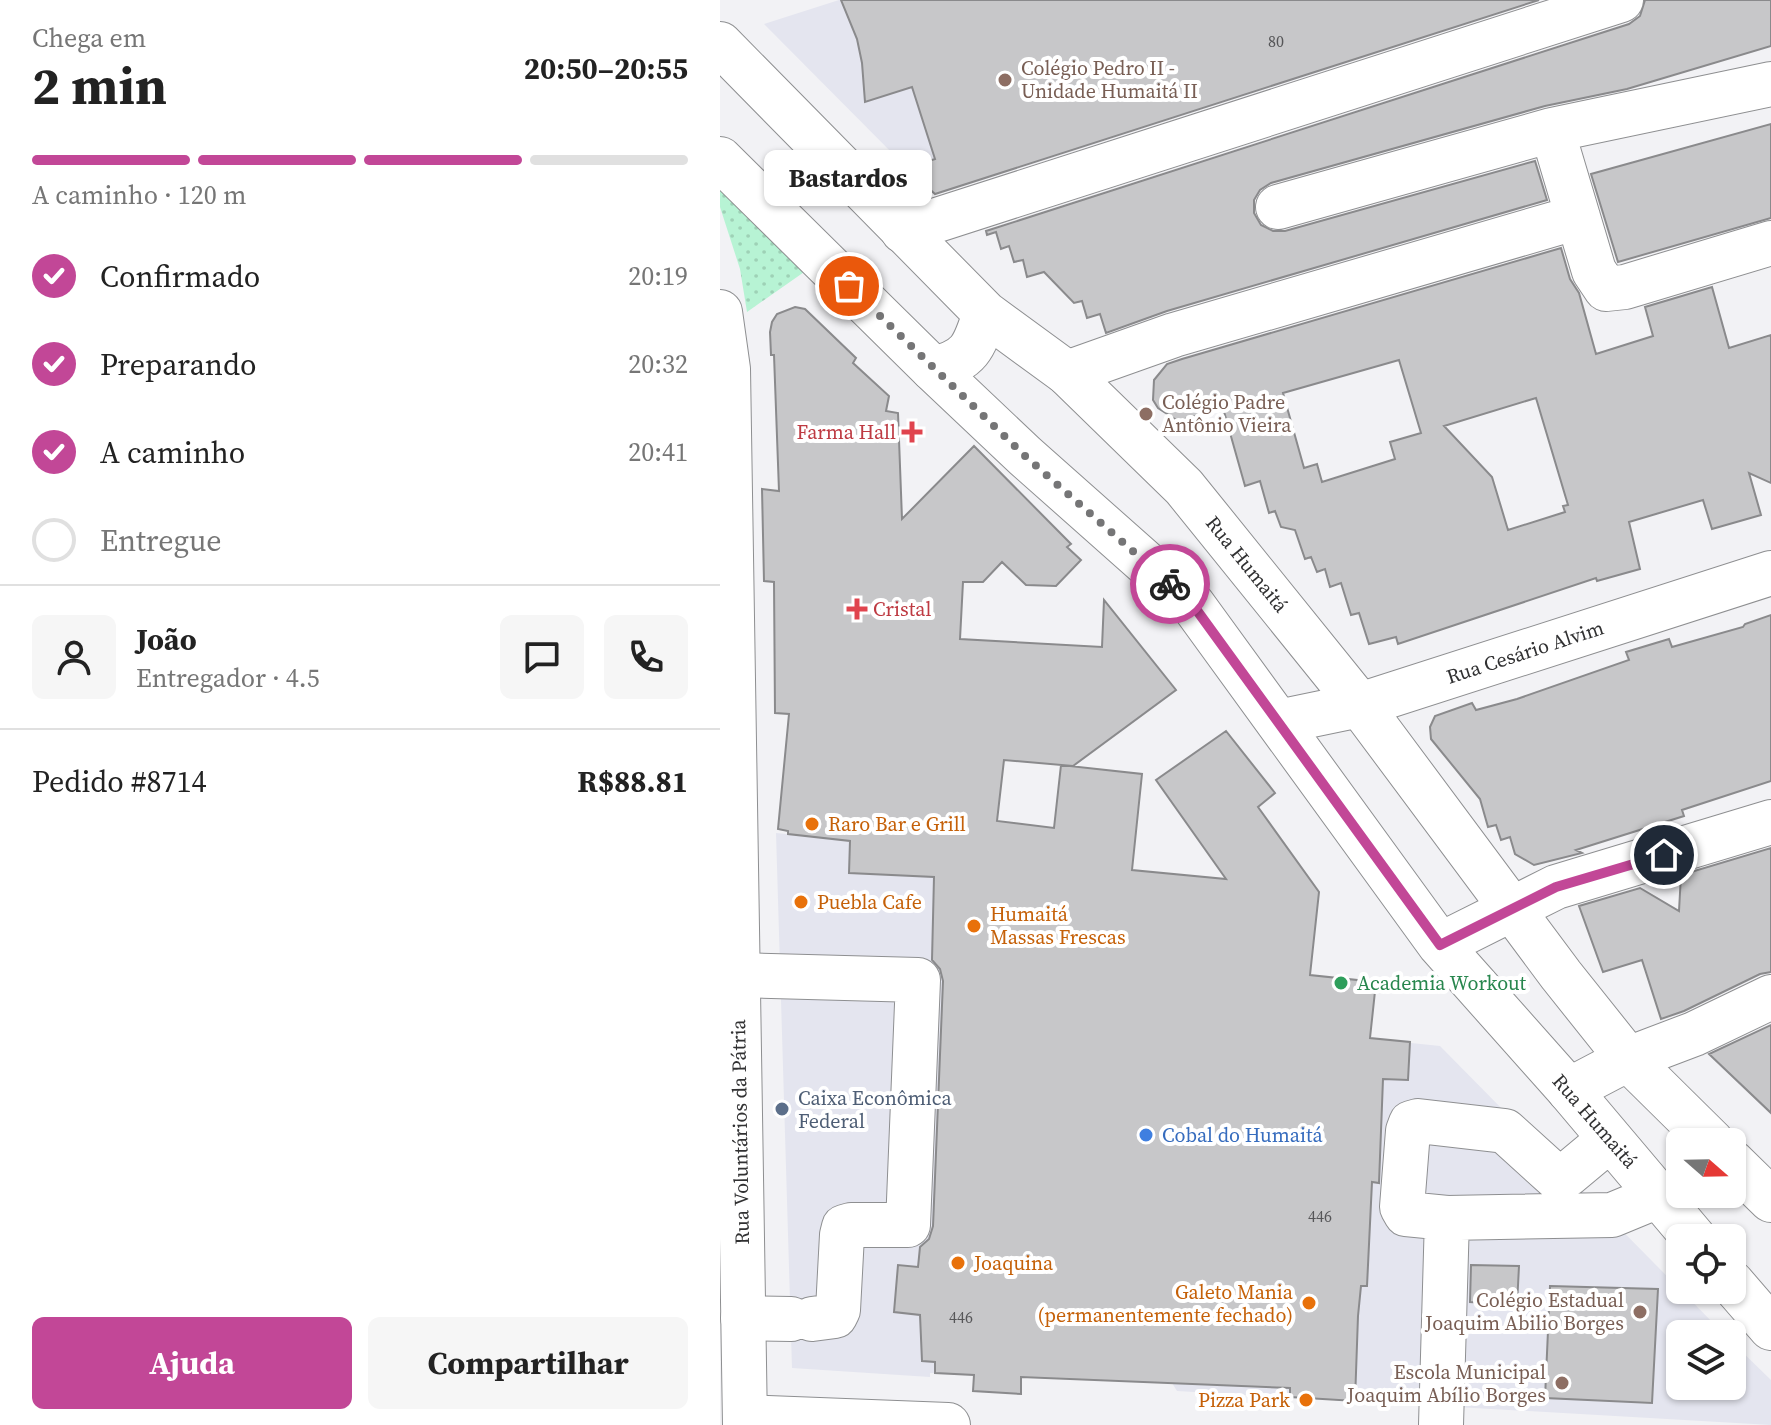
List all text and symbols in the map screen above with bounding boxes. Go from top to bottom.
text: Chega em [32,20,146,56]
house number: 80 [1268,30,1284,52]
text: 20:50–20:55 [524,48,688,89]
text: 2 min [32,50,167,121]
place label: Colégio Pedro II - Unidade Humaitá II [1021,54,1198,105]
marker: Colégio Pedro II - Unidade Humaitá II [996,71,1014,89]
callout: Bastardos [765,150,933,206]
text: Bastardos [788,160,908,196]
text: A caminho · 120 m [32,177,246,213]
pin [815,252,883,320]
icon: check [32,254,76,298]
text: Confirmado [100,256,260,297]
text: 20:19 [628,258,688,294]
icon: bag [827,264,871,308]
icon: check [32,342,76,386]
text: Preparando [100,344,257,385]
text: 20:32 [628,346,688,382]
place label: Colégio Padre Antônio Vieira [1162,388,1292,439]
marker: Colégio Padre Antônio Vieira [1137,405,1155,423]
place label: Farma Hall [796,418,896,446]
marker: Farma Hall [903,423,921,441]
icon: check [32,430,76,474]
text: A caminho [100,432,245,473]
text: 20:41 [628,434,688,470]
street label: Rua Humaitá [1199,510,1295,619]
text: Entregue [100,520,222,561]
courier [1130,544,1210,624]
icon: bike [1148,562,1192,606]
place label: Cristal [873,595,931,623]
marker: Cristal [848,600,866,618]
street label: Rua Cesário Alvim [1443,613,1607,691]
button: person [32,615,116,699]
button: chat [500,615,584,699]
button: phone [604,615,688,699]
text: João [136,619,197,660]
text: Entregador · 4.5 [136,660,320,696]
text: Pedido #8714 [32,761,207,802]
text: R$88.81 [577,761,688,802]
place label: Raro Bar e Grill [828,810,966,838]
marker: Raro Bar e Grill [803,815,821,833]
pin [1630,821,1698,889]
icon: home [1642,833,1686,877]
place label: Puebla Cafe [817,888,922,916]
marker: Puebla Cafe [792,893,810,911]
place label: Humaitá Massas Frescas [990,900,1126,951]
marker: Humaitá Massas Frescas [965,917,983,935]
place label: Academia Workout [1357,969,1527,997]
marker: Academia Workout [1332,974,1350,992]
street label: Rua Voluntários da Pátria [724,1018,756,1245]
street label: Rua Humaitá [1546,1068,1645,1175]
place label: Caixa Econômica Federal [798,1084,952,1135]
marker: Caixa Econômica Federal [773,1100,791,1118]
place label: Cobal do Humaitá [1162,1121,1323,1149]
marker: Cobal do Humaitá [1137,1126,1155,1144]
north arrow [1666,1128,1746,1208]
map controls [1666,1128,1746,1400]
house number: 446 [1308,1205,1332,1227]
button: locate [1666,1224,1746,1304]
place label: Joaquina [973,1249,1054,1277]
marker: Joaquina [949,1254,967,1272]
place label: Galeto Mania (permanentemente fechado) [1038,1278,1294,1329]
place label: Colégio Estadual Joaquim Abilio Borges [1424,1286,1624,1337]
marker: Galeto Mania (permanentemente fechado) [1300,1294,1318,1312]
marker: Colégio Estadual Joaquim Abilio Borges [1631,1303,1649,1321]
house number: 446 [949,1306,973,1328]
button: Ajuda [32,1317,352,1409]
button: Compartilhar [368,1317,688,1409]
button: layers [1666,1320,1746,1400]
place label: Escola Municipal Joaquim Abílio Borges [1346,1358,1546,1409]
marker: Escola Municipal Joaquim Abílio Borges [1553,1374,1571,1392]
place label: Pizza Park [1198,1386,1290,1414]
marker: Pizza Park [1297,1391,1315,1409]

